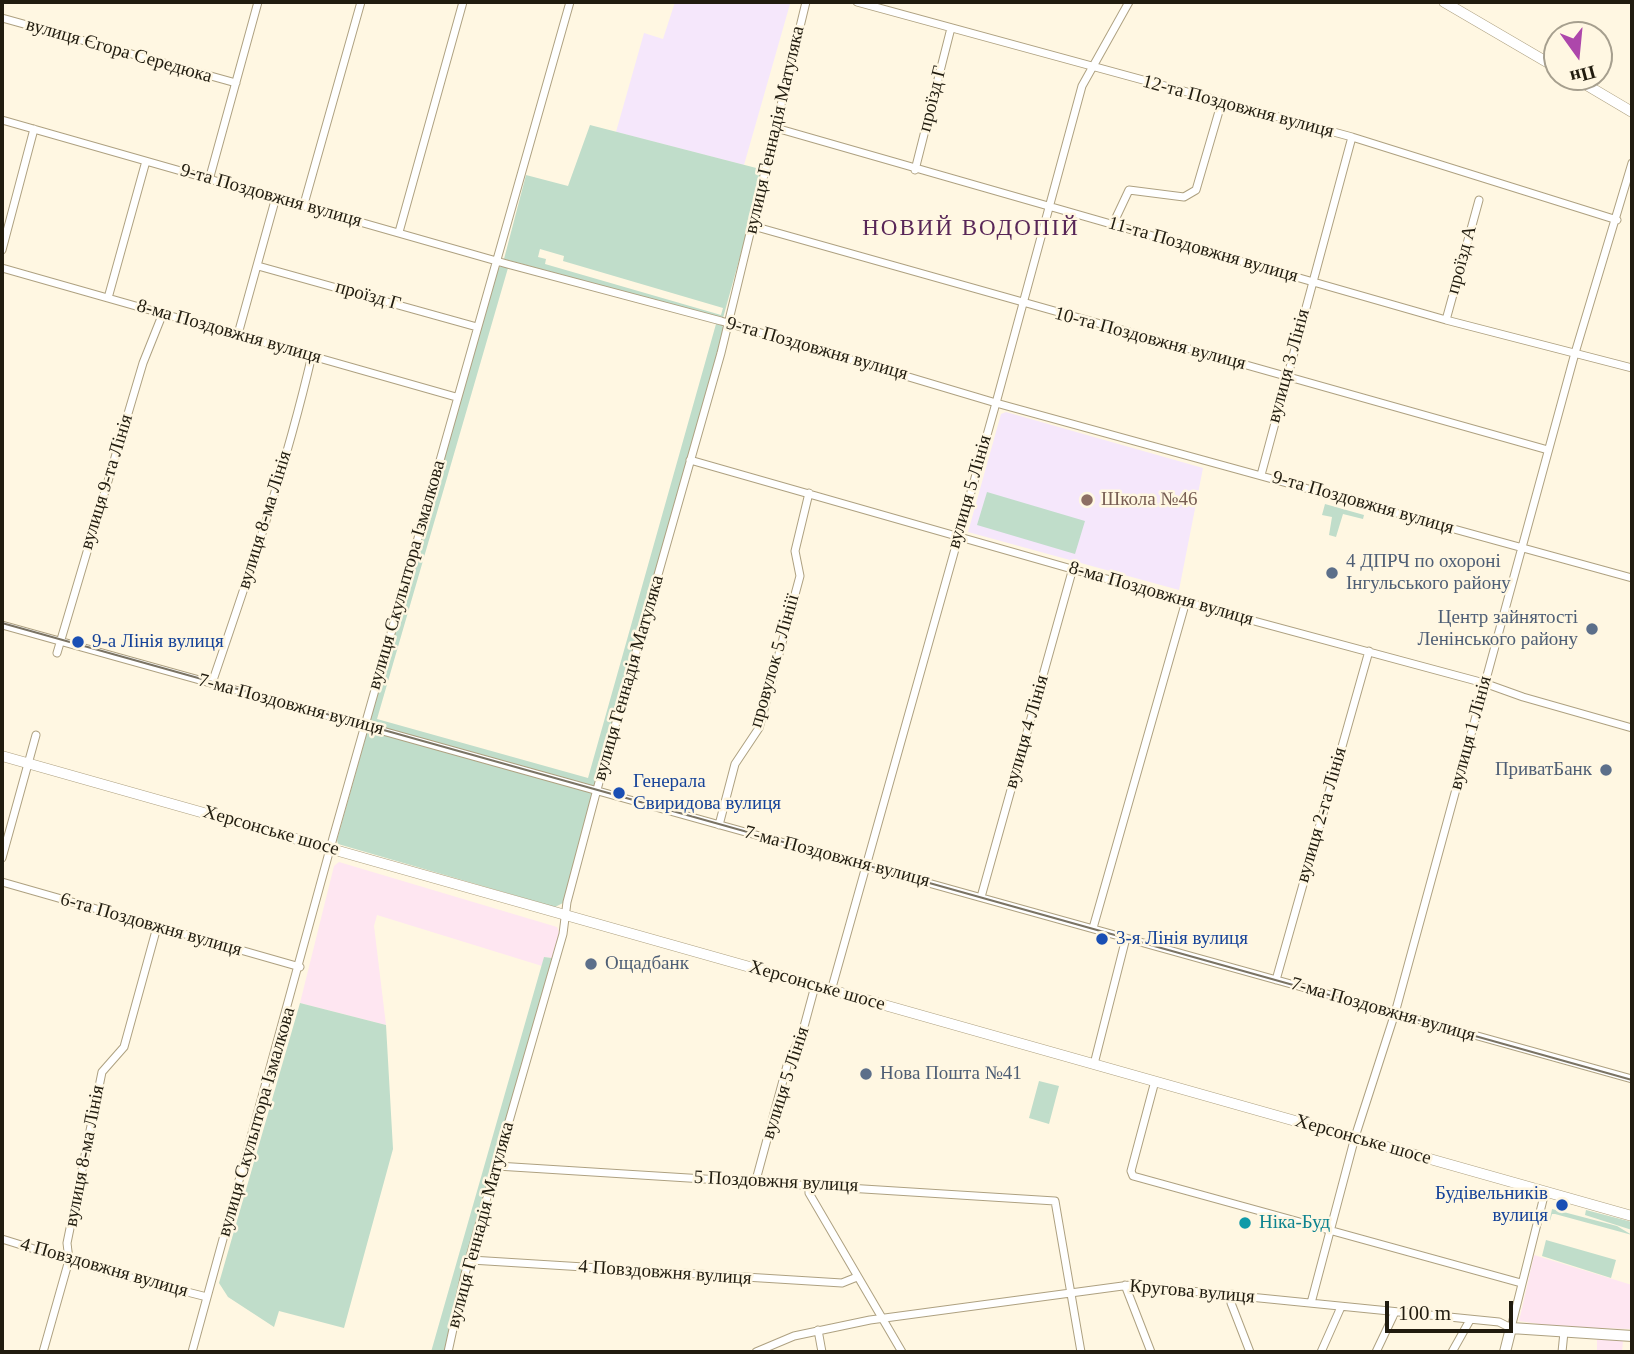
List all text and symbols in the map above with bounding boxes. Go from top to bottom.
street label: вулиця Єгора Середюка [23,13,215,89]
north arrow [1543,21,1613,91]
street label: вулиця Геннадія Матуляка [740,24,810,236]
text: Пн [1568,61,1598,88]
street label: проїзд Г [914,64,952,134]
street label: 12-та Поздовжня вулиця [1140,70,1336,144]
street label: 9-та Поздовжня вулиця [178,159,364,233]
street label: 11-та Поздовжня вулиця [1105,212,1301,288]
district label: НОВИЙ ВОДОПІЙ [864,215,1078,243]
street label: проїзд А [1442,223,1482,297]
street label: проїзд Г [333,276,403,316]
street label: 8-ма Поздовжня вулиця [134,295,324,369]
street label: 10-та Поздовжня вулиця [1052,302,1248,376]
street label: вулиця 3 Лінія [1263,307,1315,425]
street label: 9-та Поздовжня вулиця [724,312,910,386]
street label: вулиця 9-та Лінія [76,412,138,552]
street label: вулиця 5 Лінія [943,433,997,551]
street label: вулиця 8-ма Лінія [233,448,297,592]
street label: вулиця Скульптора Ізмалкова [363,458,451,692]
street label: 9-та Поздовжня вулиця [1270,466,1456,540]
place label: Школа №46 [1101,489,1197,511]
marker: Школа №46 [1079,492,1095,508]
place label: 4 ДПРЧ по охороні Інгульського району [1346,551,1511,595]
street label: 8-ма Поздовжня вулиця [1066,557,1256,631]
marker: 4 ДПРЧ по охороні Інгульського району [1324,565,1340,581]
street label: вулиця Геннадія Матуляка [589,573,669,783]
street label: провулок 5 Лініії [745,592,805,730]
place label: Центр зайнятості Ленінського району [1417,607,1578,651]
marker: Центр зайнятості Ленінського району [1584,621,1600,637]
place label: 9-а Лінія вулиця [92,631,224,653]
marker: 9-а Лінія вулиця [70,634,86,650]
street label: 7-ма Поздовжня вулиця [196,669,386,741]
street label: вулиця 4 Лінія [1000,673,1054,791]
street label: вулиця 1 Лінія [1445,674,1497,792]
street label: вулиця 2-га Лінія [1292,745,1352,885]
place label: ПриватБанк [1495,759,1592,781]
marker: ПриватБанк [1598,762,1614,778]
place label: Генерала Свиридова вулиця [633,771,781,815]
marker: Генерала Свиридова вулиця [611,785,627,801]
street label: Херсонське шосе [200,801,342,861]
street label: 7-ма Поздовжня вулиця [742,821,932,893]
street label: 6-та Поздовжня вулиця [58,888,244,962]
place label: 3-я Лінія вулиця [1116,928,1248,950]
marker: 3-я Лінія вулиця [1094,931,1110,947]
place label: Ощадбанк [605,953,689,975]
marker: Ощадбанк [583,956,599,972]
street label: Херсонське шосе [746,956,888,1016]
street label: 7-ма Поздовжня вулиця [1288,973,1478,1047]
street label: вулиця Скульптора Ізмалкова [213,1005,301,1239]
street label: вулиця 5 Лінія [757,1024,815,1142]
place label: Нова Пошта №41 [880,1063,1022,1085]
marker: Нова Пошта №41 [858,1066,874,1082]
street label: вулиця 8-ма Лінія [60,1083,110,1229]
street label: Херсонське шосе [1292,1110,1434,1170]
street label: вулиця Геннадія Матуляка [442,1119,520,1331]
street label: 5 Поздовжня вулиця [693,1166,859,1198]
place label: Будівельників вулиця [1435,1183,1548,1227]
marker: Будівельників вулиця [1554,1197,1570,1213]
place label: Ніка-Буд [1259,1212,1330,1234]
marker: Ніка-Буд [1237,1215,1253,1231]
street label: 4 Повздовжня вулиця [17,1233,191,1303]
street label: 4 Повздовжня вулиця [578,1256,752,1290]
street label: Кругова вулиця [1128,1275,1256,1309]
scale bar [1389,1288,1517,1332]
text: 100 m [1398,1301,1451,1325]

